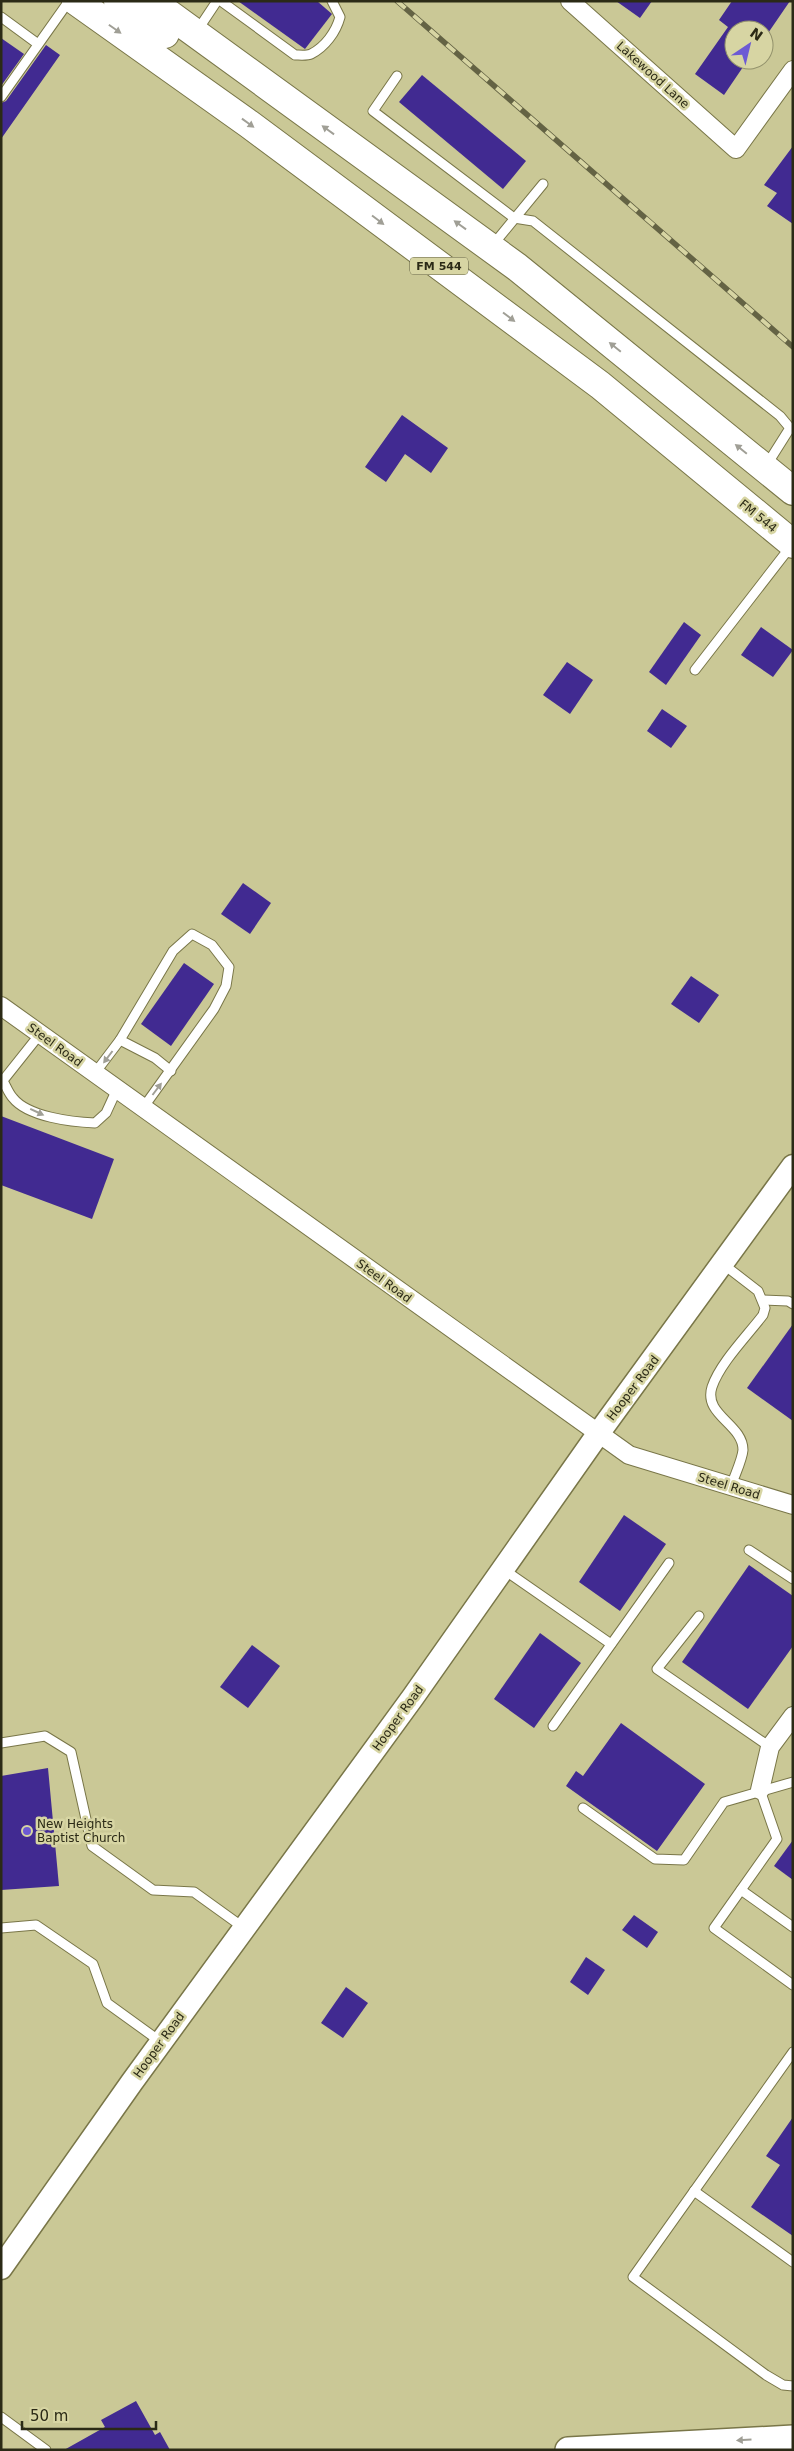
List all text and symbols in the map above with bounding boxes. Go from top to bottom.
north arrow [724,20,774,70]
one-way arrow [109,24,122,34]
text: N [747,24,766,44]
street label: Lakewood Lane [614,39,692,111]
one-way arrow [241,118,254,129]
one-way arrow [321,125,335,135]
one-way arrow [371,215,384,226]
one-way arrow [453,220,467,230]
road number: FM 544 [410,258,468,274]
one-way arrow [502,312,515,323]
one-way arrow [609,341,622,352]
one-way arrow [735,444,748,455]
street label: FM 544 [737,497,779,535]
street label: Steel Road [25,1020,85,1070]
one-way arrow [102,1050,113,1063]
one-way arrow [152,1082,162,1096]
one-way arrow [30,1109,44,1117]
street label: Steel Road [354,1256,414,1306]
street label: Hooper Road [604,1353,662,1423]
street label: Steel Road [696,1470,762,1502]
street label: Hooper Road [370,1683,426,1753]
place label: New Heights Baptist Church [37,1817,125,1845]
marker: New Heights Baptist Church [21,1825,33,1837]
street label: Hooper Road [131,2010,187,2080]
scale bar [22,2398,156,2430]
text: 50 m [30,2407,68,2425]
one-way arrow [736,2437,752,2445]

